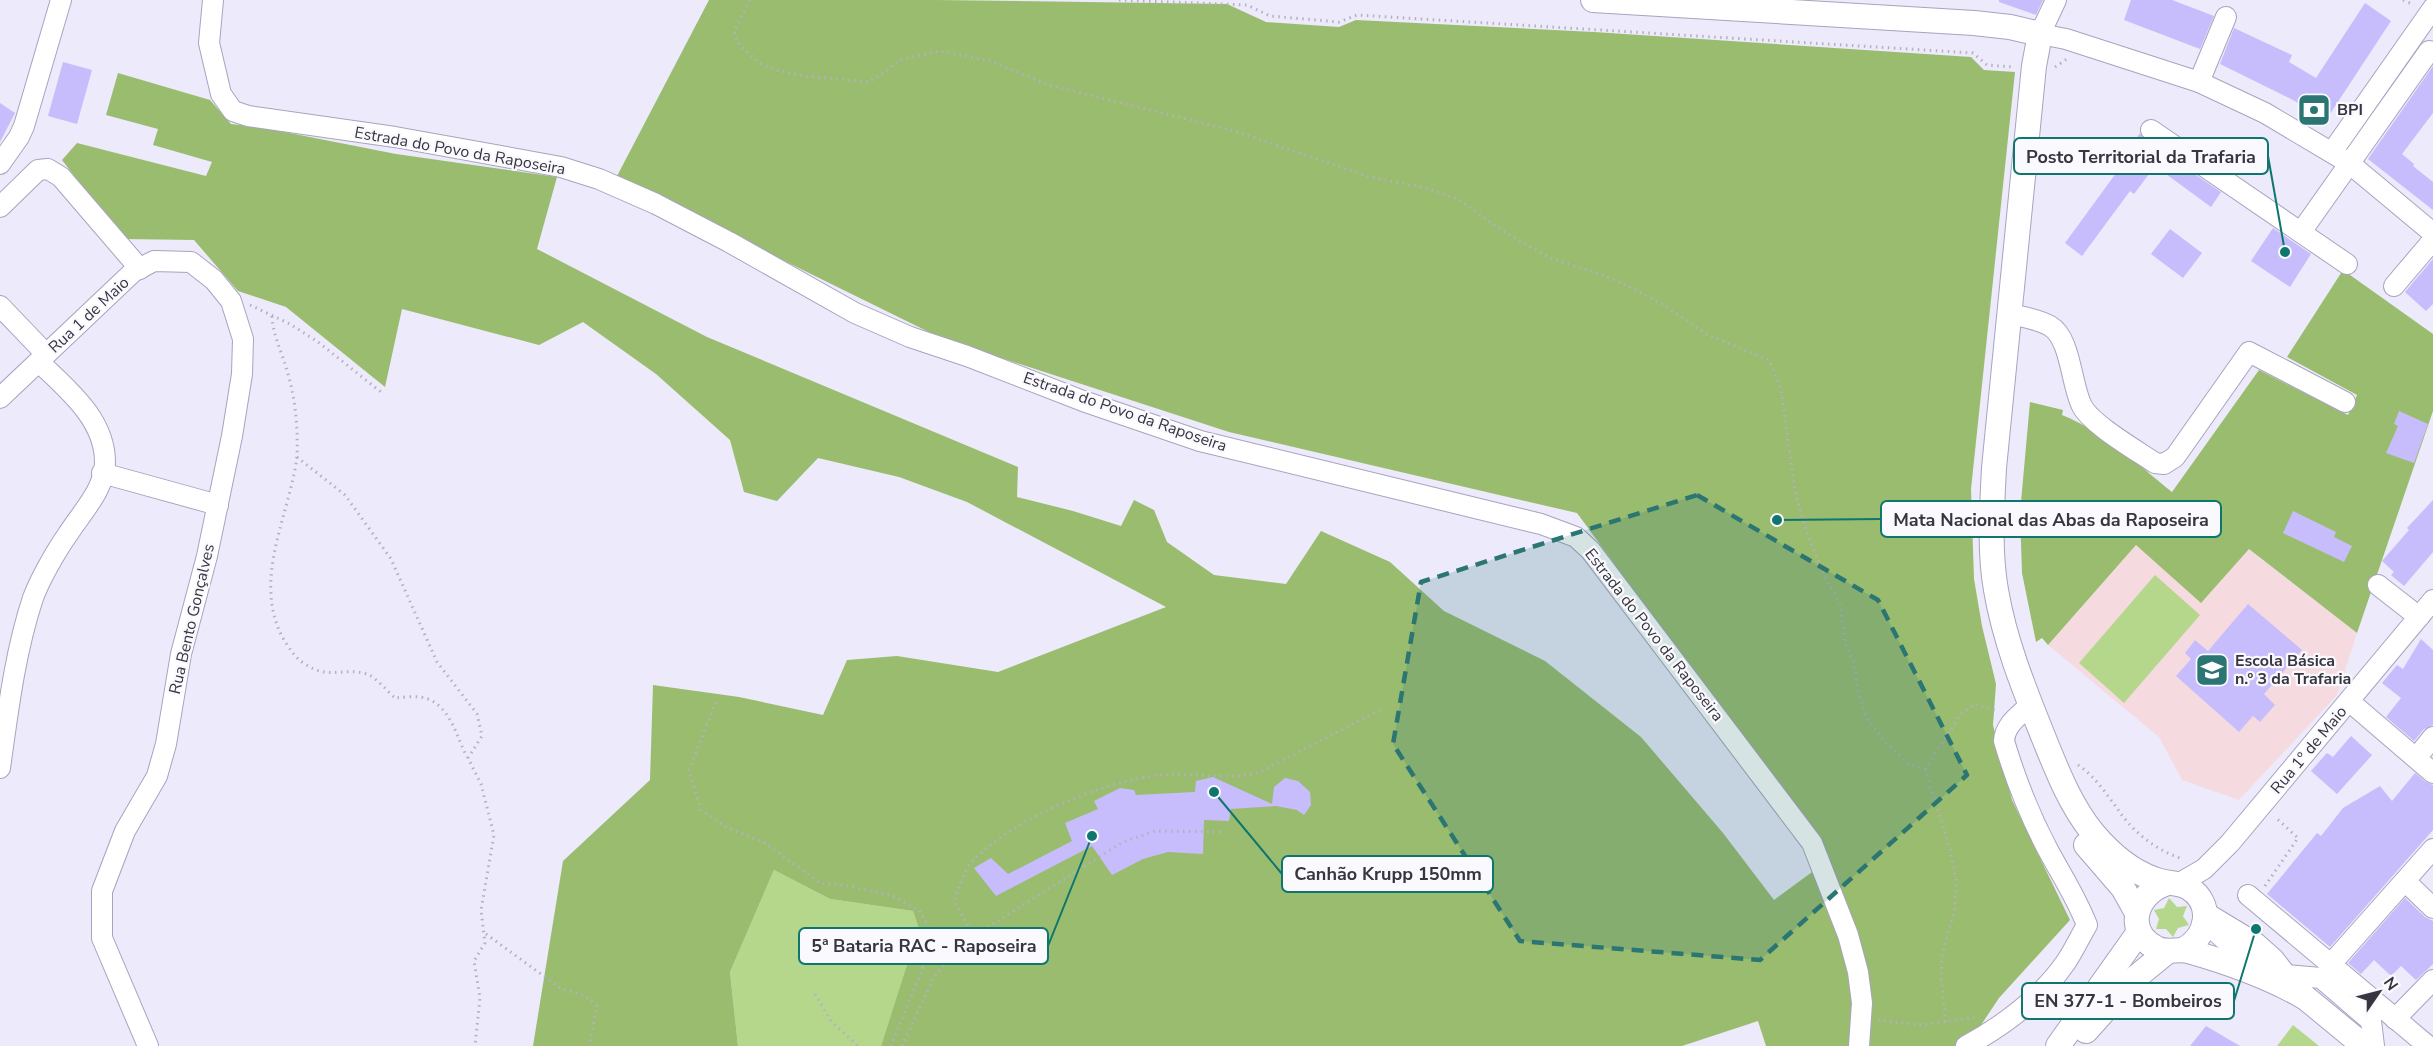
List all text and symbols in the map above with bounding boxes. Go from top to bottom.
bank icon: BPI [2296,92,2332,128]
place label: BPI [2337,99,2363,121]
street label: Estrada do Povo da Raposeira [353,122,567,180]
callout: Posto Territorial da Trafaria [2014,138,2268,174]
text: Posto Territorial da Trafaria [2026,145,2256,169]
street label: Rua 1 de Maio [44,272,134,358]
street label: Estrada do Povo da Raposeira [1020,367,1230,457]
callout: Mata Nacional das Abas da Raposeira [1881,501,2221,537]
text: Mata Nacional das Abas da Raposeira [1893,508,2209,532]
street label: Rua Bento Gonçalves [164,542,220,696]
street label: Estrada do Povo da Raposeira [1580,544,1728,726]
place label: Escola Básica n.º 3 da Trafaria [2235,650,2351,690]
school or university icon: Escola Básica n.º 3 da Trafaria [2194,652,2230,688]
street label: Rua 1º de Maio [2266,701,2352,798]
callout: Canhão Krupp 150mm [1282,856,1493,892]
text: Canhão Krupp 150mm [1294,862,1482,886]
callout: 5ª Bataria RAC - Raposeira [799,928,1048,964]
text: 5ª Bataria RAC - Raposeira [811,934,1037,958]
north arrow [2349,962,2409,1022]
text: N [2378,973,2403,995]
callout: EN 377-1 - Bombeiros [2022,983,2234,1019]
text: EN 377-1 - Bombeiros [2034,989,2222,1013]

